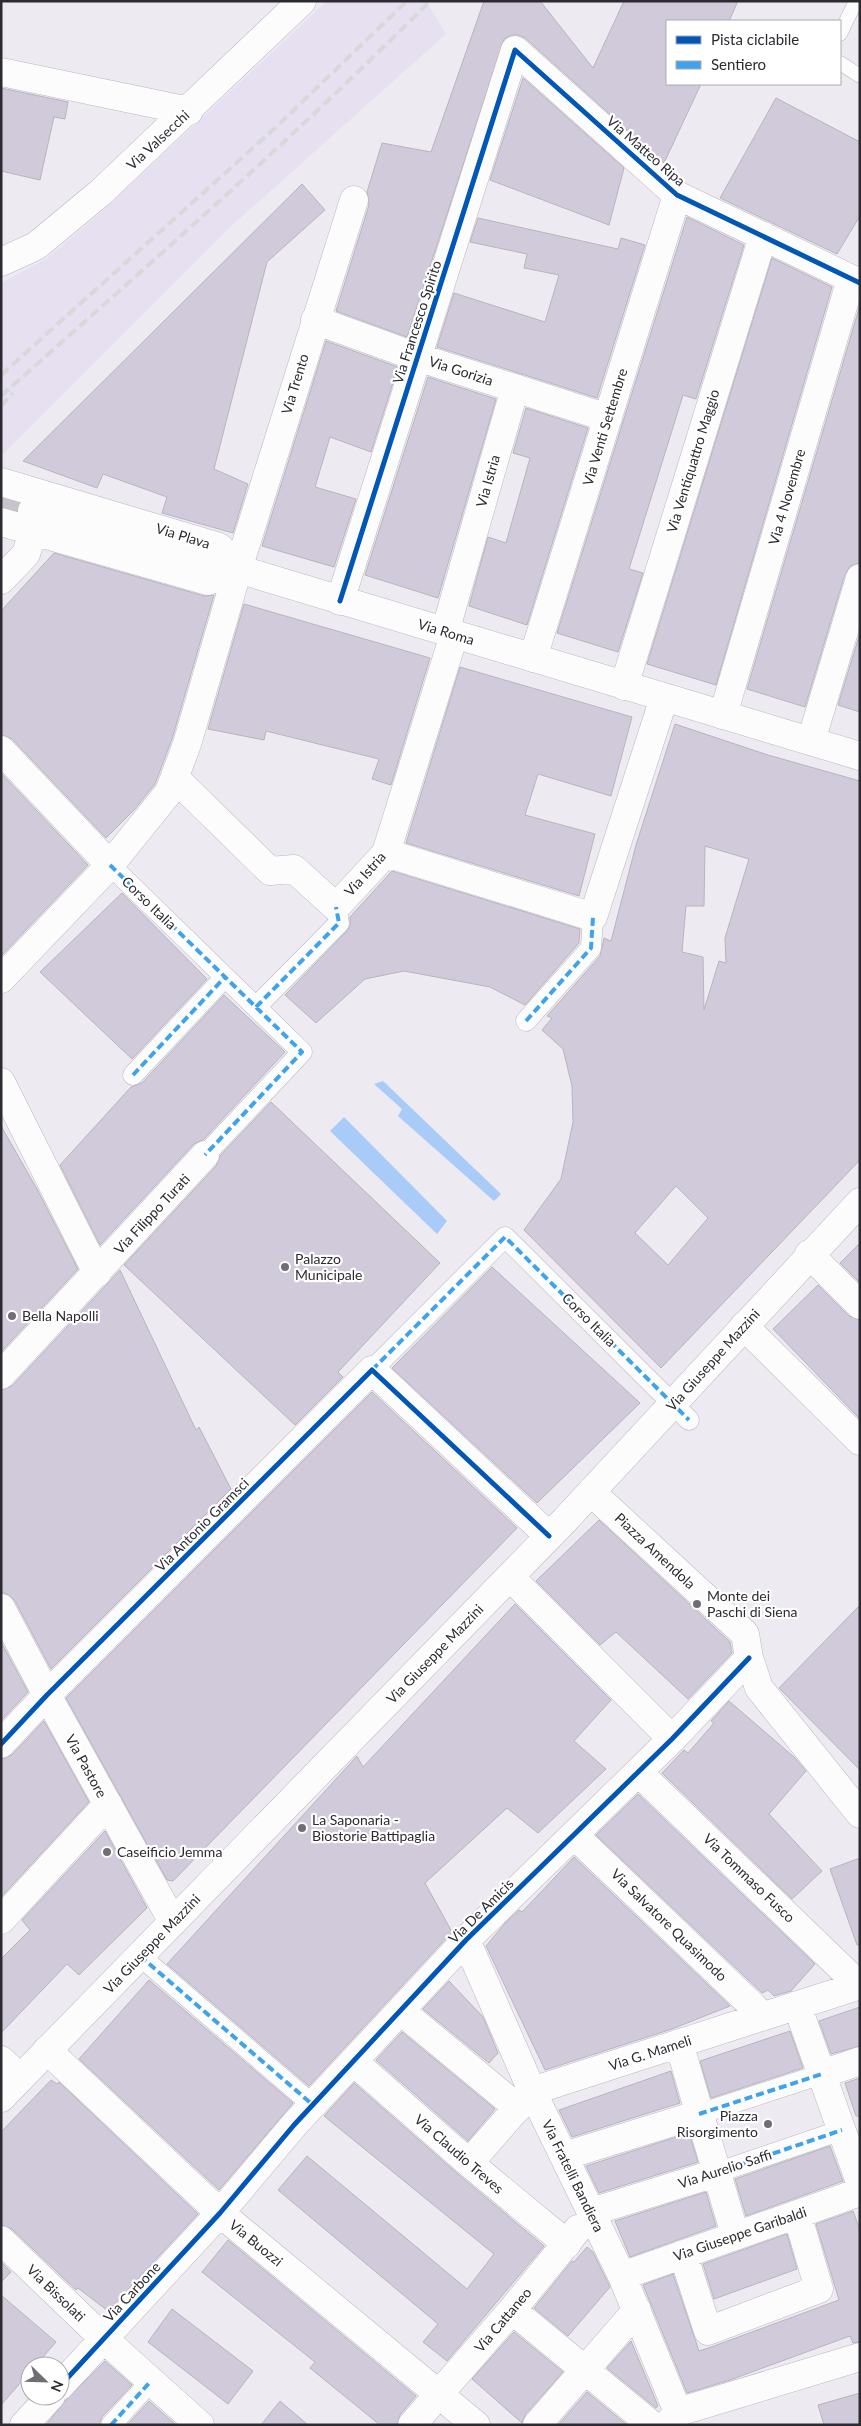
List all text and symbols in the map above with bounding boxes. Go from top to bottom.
legend [666,20,841,85]
text: Pista ciclabile [711,30,799,48]
text: Sentiero [711,55,766,73]
street label: Via Valsecchi [123,106,193,173]
street label: Via Matteo Ripa [604,112,689,189]
street label: Via Francesco Spirito [389,258,444,386]
street label: Via Trento [277,351,312,416]
street label: Via Gorizia [427,352,495,389]
street label: Via Venti Settembre [579,366,630,488]
street label: Via Ventiquattro Maggio [663,387,722,535]
street label: Via 4 Novembre [765,447,808,547]
street label: Via Istria [472,453,503,509]
street label: Via Plava [154,519,212,552]
street label: Via Roma [416,615,476,648]
street label: Via Istria [340,848,389,899]
street label: Corso Italia [119,873,180,933]
street label: Via Filippo Turati [110,1170,193,1257]
place label: Palazzo Municipale [295,1250,362,1283]
marker: Palazzo Municipale [279,1261,291,1273]
street label: Corso Italia [559,1289,620,1350]
street label: Via Giuseppe Mazzini [662,1305,763,1414]
place label: Bella Napolli [22,1307,99,1324]
marker: Bella Napolli [6,1310,18,1322]
street label: Via Antonio Gramsci [151,1474,252,1575]
street label: Piazza Amendola [612,1509,699,1592]
place label: Monte dei Paschi di Siena [707,1587,798,1620]
marker: Monte dei Paschi di Siena [691,1598,703,1610]
street label: Via Giuseppe Mazzini [383,1600,487,1707]
street label: Via Pastore [62,1731,111,1800]
place label: La Saponaria - Biostorie Battipaglia [312,1811,435,1844]
marker: La Saponaria - Biostorie Battipaglia [296,1822,308,1834]
street label: Via Tommaso Fusco [700,1830,799,1926]
place label: Caseificio Jemma [117,1843,222,1860]
marker: Caseificio Jemma [101,1846,113,1858]
street label: Via Salvatore Quasimodo [608,1865,731,1984]
street label: Via De Amicis [445,1875,517,1947]
street label: Via Giuseppe Mazzini [100,1890,204,1997]
street label: Via G. Mameli [606,2031,693,2074]
place label: Piazza Risorgimento [677,2107,758,2140]
street label: Via Claudio Treves [411,2110,507,2197]
street label: Via Fratelli Bandiera [539,2117,608,2235]
marker: Piazza Risorgimento [762,2118,774,2130]
street label: Via Aurelio Saffi [676,2145,774,2192]
street label: Via Giuseppe Garibaldi [671,2203,809,2264]
street label: Via Buozzi [226,2216,286,2269]
street label: Via Carbone [100,2258,164,2325]
street label: Via Bissolati [24,2261,89,2325]
street label: Via Cattaneo [471,2284,535,2356]
north arrow [20,2356,70,2406]
text: N [47,2378,67,2395]

